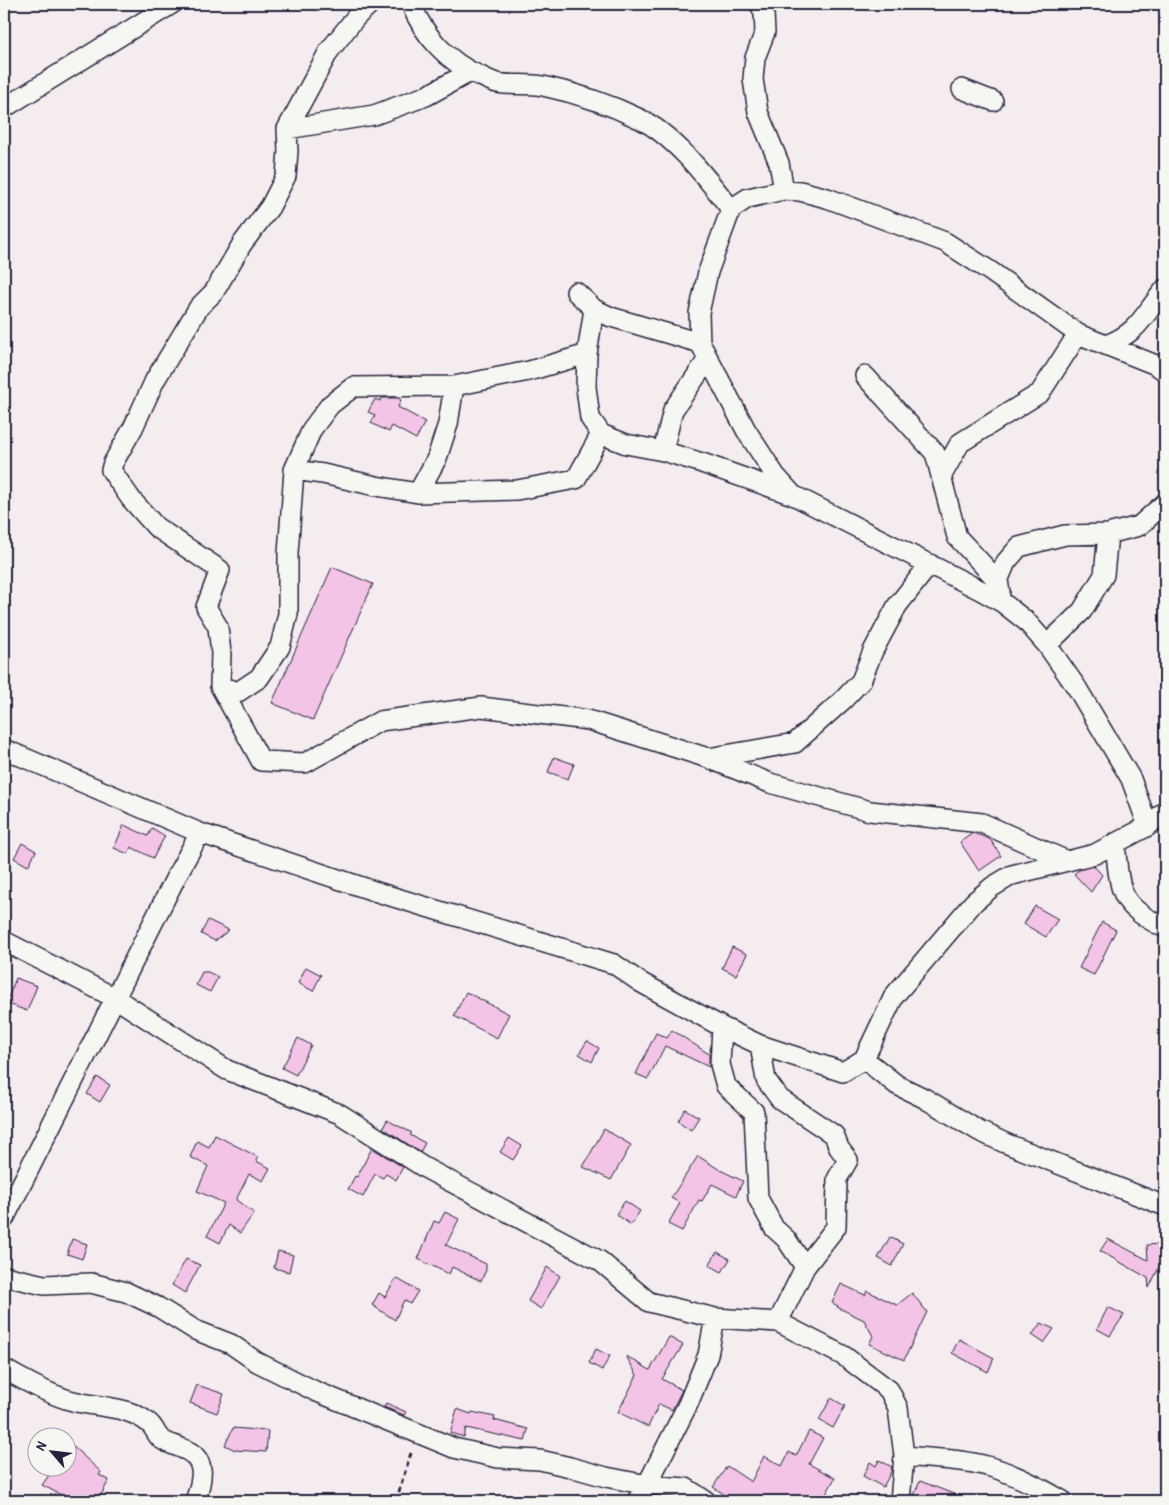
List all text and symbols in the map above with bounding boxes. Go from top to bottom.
north arrow [28,1428,78,1478]
text: N [30,1437,50,1453]

